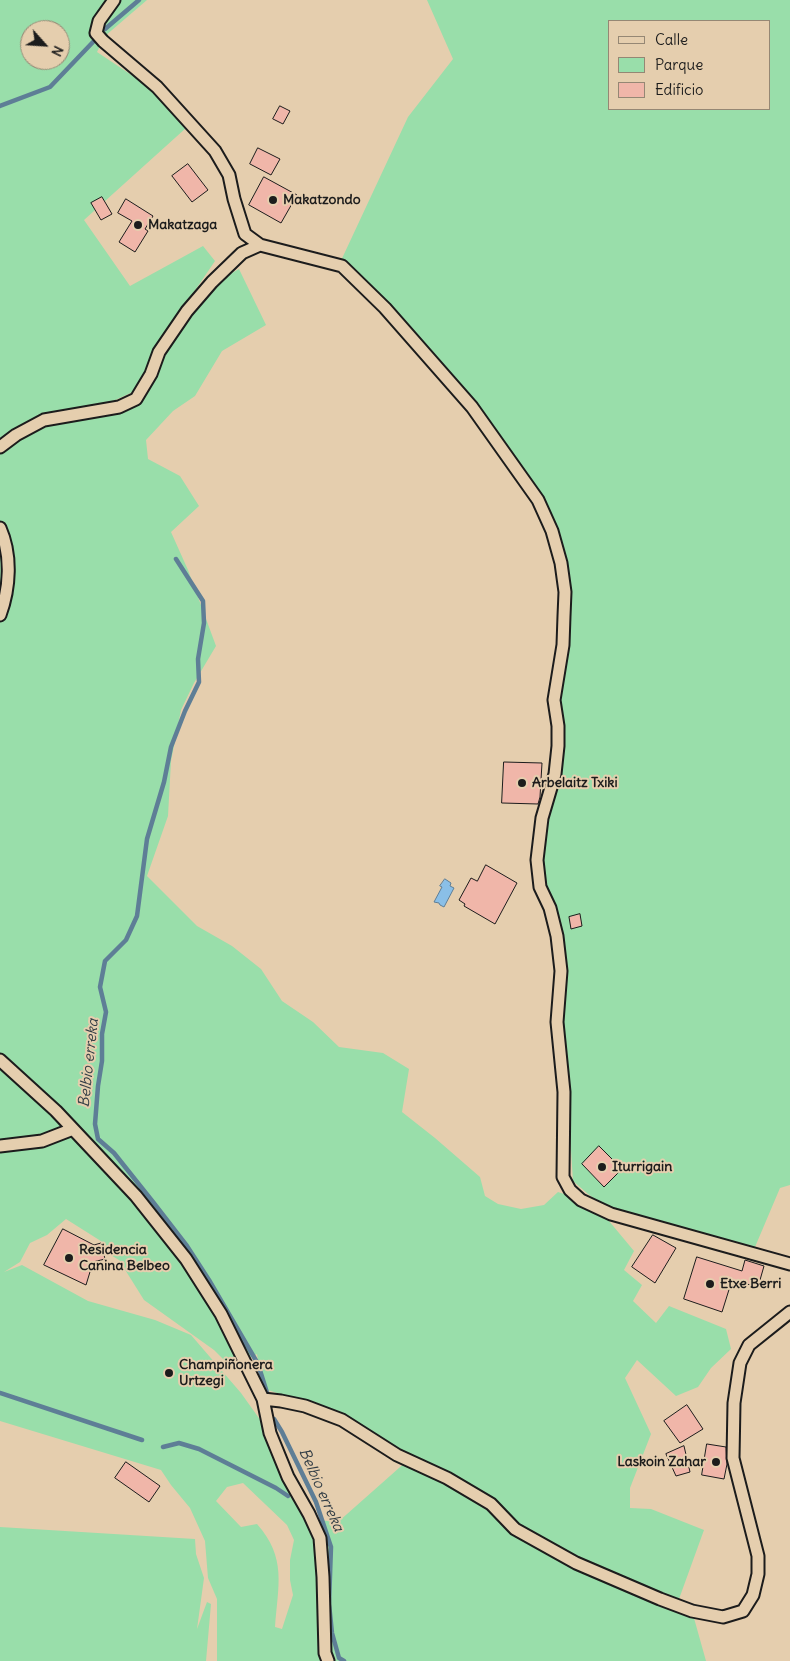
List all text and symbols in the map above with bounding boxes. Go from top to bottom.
north arrow [20,20,70,70]
legend [608,20,770,110]
text: Calle [655,30,688,49]
text: N [47,43,68,59]
text: Parque [655,55,703,74]
text: Edificio [655,80,703,99]
place label: Makatzondo [283,192,361,208]
marker: Makatzondo [267,194,279,206]
place label: Makatzaga [148,217,217,233]
marker: Makatzaga [132,219,144,231]
place label: Arbelaitz Txiki [532,775,618,791]
marker: Arbelaitz Txiki [516,777,528,789]
water label: Belbio erreka [75,1018,103,1108]
place label: Iturrigain [612,1159,672,1175]
marker: Iturrigain [596,1161,608,1173]
place label: Residencia Canina Belbeo [79,1242,170,1274]
marker: Residencia Canina Belbeo [63,1252,75,1264]
place label: Etxe Berri [720,1276,781,1292]
marker: Etxe Berri [704,1278,716,1290]
place label: Champiñonera Urtzegi [179,1357,273,1390]
marker: Champiñonera Urtzegi [163,1367,175,1379]
water label: Belbio erreka [295,1446,347,1534]
place label: Laskoin Zahar [617,1454,706,1470]
marker: Laskoin Zahar [710,1456,722,1468]

